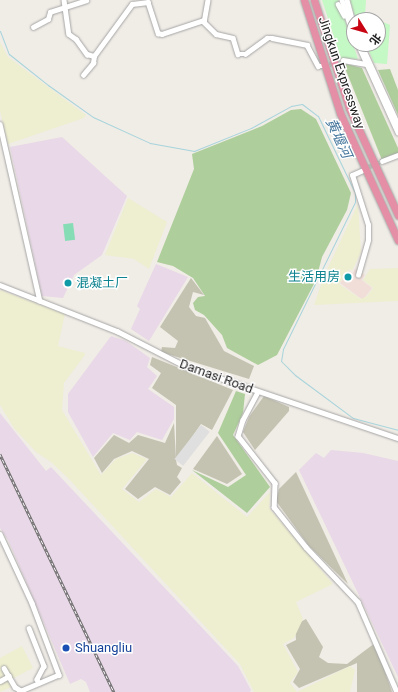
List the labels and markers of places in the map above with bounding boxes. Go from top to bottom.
place label: 生活用房 [288,269,340,285]
marker: 生活用房 [343,272,353,282]
place label: 混凝土厂 [76,275,128,291]
marker: 混凝土厂 [63,278,73,288]
place label: Shuangliu [75,640,132,656]
marker: Shuangliu [60,642,72,654]

